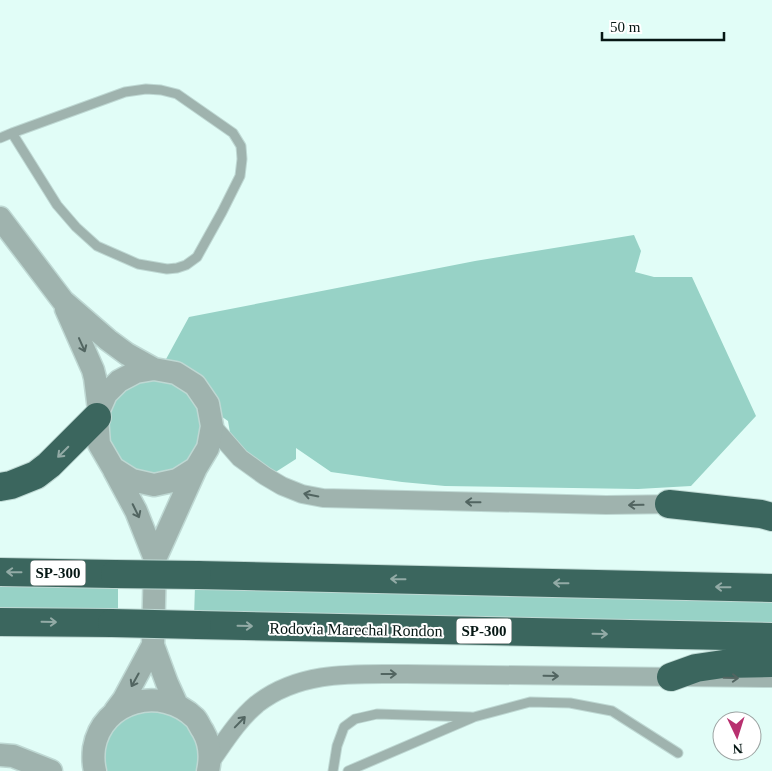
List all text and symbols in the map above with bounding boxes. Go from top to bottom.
scale bar [602,10,724,42]
text: 50 m [610,19,641,35]
one-way arrow [78,337,88,352]
one-way arrow [57,446,69,458]
one-way arrow [304,490,320,500]
one-way arrow [466,497,482,507]
one-way arrow [628,500,644,510]
one-way arrow [131,503,141,518]
road number: SP-300 [30,560,86,586]
one-way arrow [6,568,22,577]
one-way arrow [391,575,407,584]
one-way arrow [553,578,570,588]
one-way arrow [716,582,732,591]
one-way arrow [40,617,56,627]
road number: SP-300 [456,618,512,644]
street label: Rodovia Marechal Rondon [269,619,443,640]
one-way arrow [237,621,253,631]
one-way arrow [592,629,608,638]
one-way arrow [380,669,396,679]
one-way arrow [542,671,559,681]
one-way arrow [129,672,139,687]
one-way arrow [722,673,739,683]
north arrow [712,711,762,761]
one-way arrow [234,716,246,728]
text: N [732,741,743,756]

